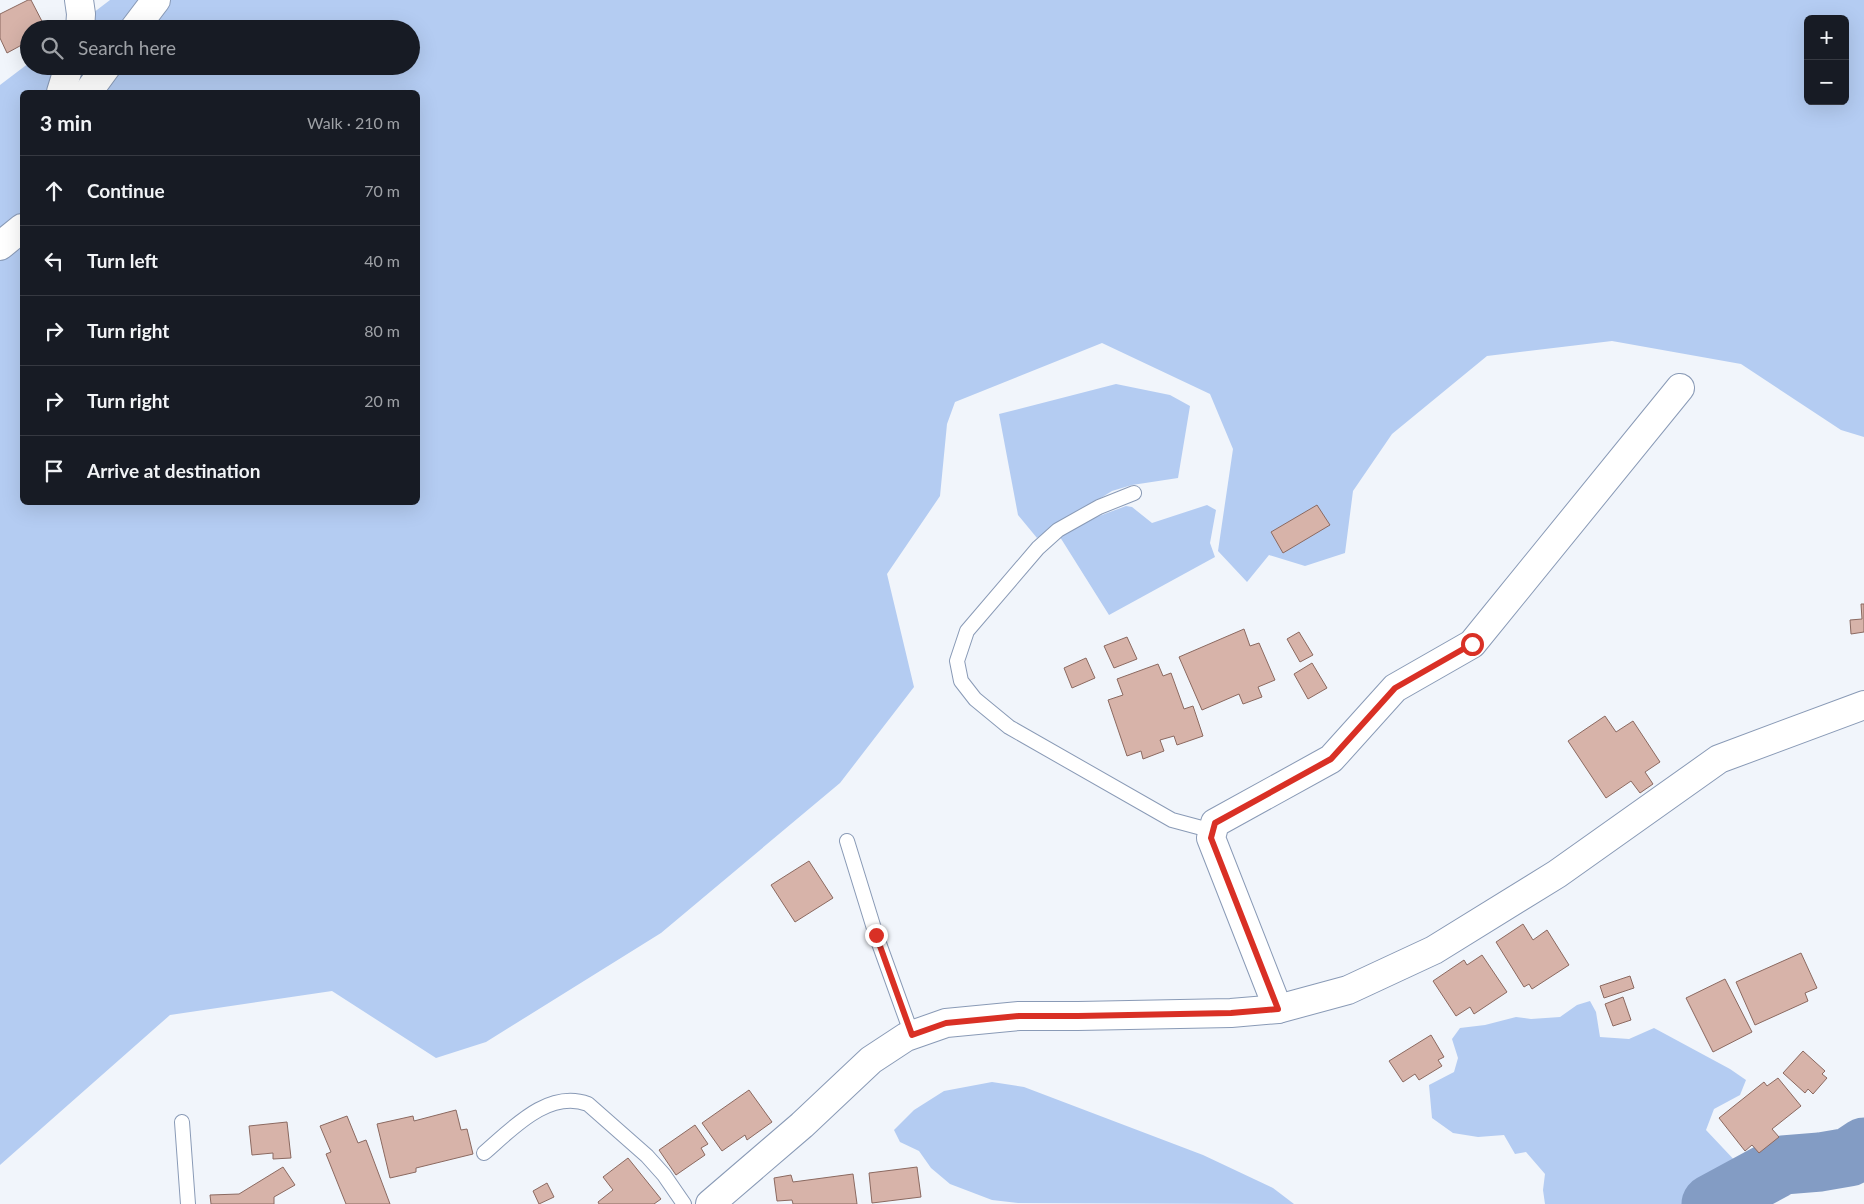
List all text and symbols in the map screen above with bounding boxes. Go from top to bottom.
map controls [1804,15,1849,105]
button: + [1804,15,1849,60]
search box [20,20,420,75]
icon: search [38,34,66,62]
text: Search here [78,36,176,59]
button: − [1804,60,1849,105]
text: 3 min [40,110,92,135]
text: Walk · 210 m [307,113,400,132]
icon: ahead [40,177,68,205]
text: Continue [87,179,165,202]
text: 70 m [364,181,400,200]
icon: left [40,247,68,275]
text: Turn left [87,249,158,272]
text: 40 m [364,251,400,270]
icon: right [40,317,68,345]
text: Turn right [87,319,169,342]
text: 80 m [364,321,400,340]
icon: right [40,387,68,415]
text: Turn right [87,389,169,412]
text: 20 m [364,391,400,410]
icon: arrive [40,457,68,485]
text: Arrive at destination [87,459,260,482]
route start [1461,633,1484,656]
route end [865,924,888,947]

